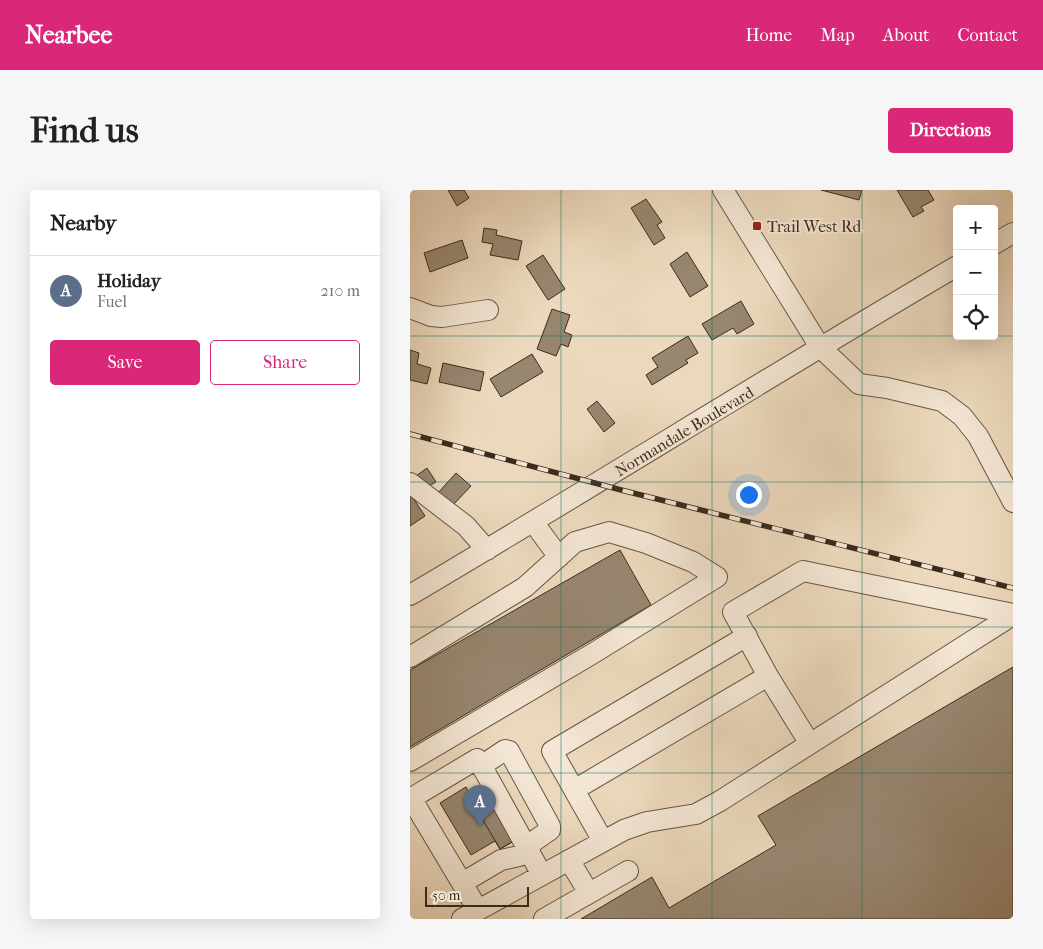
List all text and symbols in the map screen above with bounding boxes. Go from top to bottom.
text: Nearbee [25,21,112,49]
text: Home [745,25,792,46]
text: Map [820,25,855,46]
text: About [883,25,929,46]
text: Contact [957,25,1018,46]
button: Directions [888,108,1013,153]
text: Find us [30,110,139,151]
map controls [953,205,998,340]
button: + [953,205,998,250]
text: Nearby [50,211,116,235]
place label: Trail West Rd [767,217,862,236]
marker: Trail West Rd [751,220,763,232]
button: − [953,250,998,295]
text: Holiday [97,270,161,292]
text: A [61,281,71,300]
text: 210 m [321,281,360,300]
text: Fuel [97,292,127,311]
button: locate [953,295,998,340]
button: Save [50,340,200,385]
button: Share [210,340,360,385]
street label: Normandale Boulevard [611,382,757,480]
your location [736,482,762,508]
pin: A [464,785,496,826]
scale bar [425,884,529,907]
text: 50 m [432,887,460,904]

